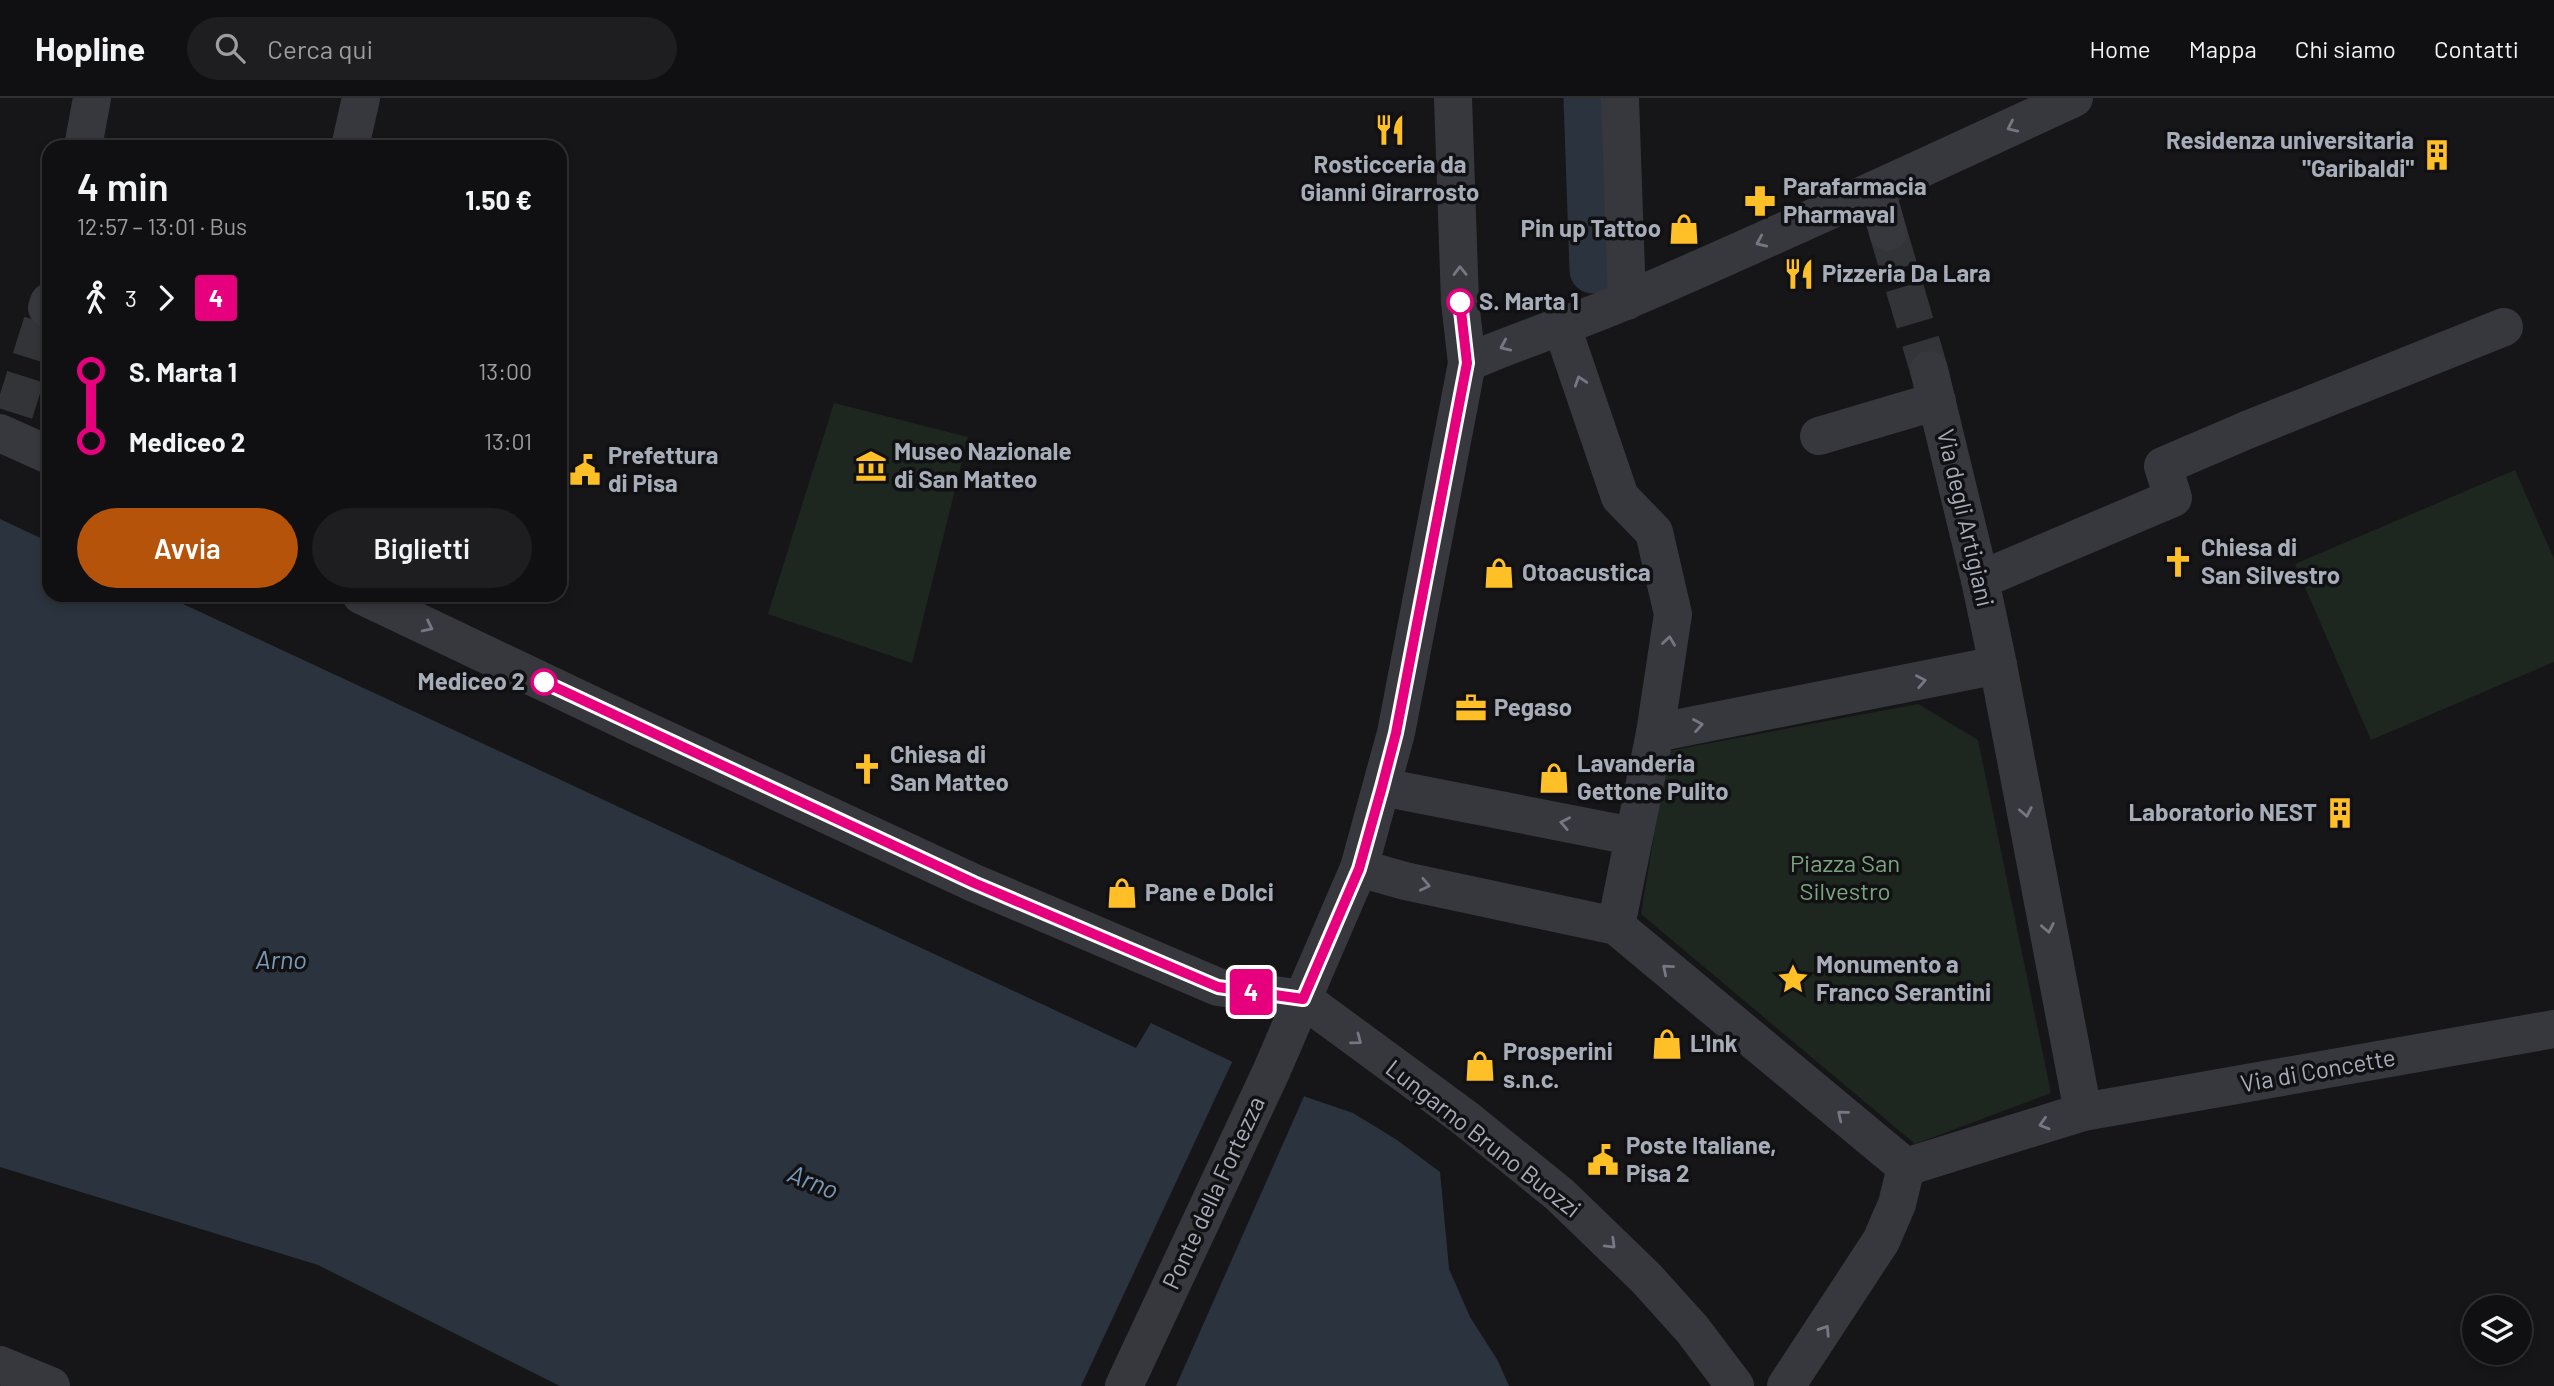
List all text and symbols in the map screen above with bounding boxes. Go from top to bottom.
search box [187,17,677,80]
text: Hopline [35,28,145,68]
icon: search [211,29,249,67]
text: Cerca qui [267,33,373,64]
text: Home [2089,34,2151,63]
text: Mappa [2189,34,2257,63]
text: Chi siamo [2295,34,2396,63]
text: Contatti [2434,34,2519,63]
restaurant icon: Rosticceria da Gianni Girarrosto [1373,113,1407,147]
one-way arrow [2007,119,2019,133]
place label: Residenza universitaria "Garibaldi" [2166,125,2414,182]
building icon: Residenza universitaria "Garibaldi" [2420,138,2454,172]
place label: Rosticceria da Gianni Girarrosto [1301,149,1479,206]
text: 4 min [77,163,169,209]
place label: Parafarmacia Pharmaval [1783,171,1927,228]
text: 1.50 € [465,184,532,215]
pharmacy icon: Parafarmacia Pharmaval [1743,184,1777,218]
text: 12:57 – 13:01 · Bus [77,212,247,240]
shop icon: Pin up Tattoo [1667,212,1701,246]
place label: Pin up Tattoo [1521,213,1661,242]
one-way arrow [1756,234,1768,248]
restaurant icon: Pizzeria Da Lara [1782,257,1816,291]
place label: Pizzeria Da Lara [1822,258,1991,287]
one-way arrow [1452,265,1467,276]
icon: walk [77,279,115,317]
icon: forward [147,279,185,317]
text: 4 [209,283,223,312]
text: 3 [125,284,137,312]
place label: S. Marta 1 [1479,286,1579,315]
marker: S. Marta 1 [1447,289,1473,315]
one-way arrow [1500,338,1512,352]
text: S. Marta 1 [129,356,237,387]
text: 13:00 [478,357,532,385]
one-way arrow [1574,375,1588,387]
text: Mediceo 2 [129,426,245,457]
street label: Via degli Artigiani [1932,426,2001,609]
text: 13:01 [484,427,532,455]
place label: Museo Nazionale di San Matteo [894,436,1071,493]
place label: Prefettura di Pisa [608,440,718,497]
museum icon: Museo Nazionale di San Matteo [854,449,888,483]
public building icon: Prefettura di Pisa [568,453,602,487]
button: Avvia [77,508,298,588]
button: Biglietti [312,508,532,588]
place label: Chiesa di San Silvestro [2201,532,2340,589]
church icon: Chiesa di San Silvestro [2161,545,2195,579]
shop icon: Otoacustica [1482,556,1516,590]
place label: Otoacustica [1522,557,1651,586]
one-way arrow [421,619,433,633]
one-way arrow [1661,635,1676,647]
place label: Mediceo 2 [418,666,525,695]
marker: Mediceo 2 [531,669,557,695]
one-way arrow [1915,674,1927,689]
office icon: Pegaso [1454,691,1488,725]
place label: Pegaso [1494,692,1572,721]
one-way arrow [1692,718,1704,733]
place label: Chiesa di San Matteo [890,739,1009,796]
place label: Lavanderia Gettone Pulito [1577,748,1729,805]
church icon: Chiesa di San Matteo [850,752,884,786]
shop icon: Lavanderia Gettone Pulito [1537,761,1571,795]
building icon: Laboratorio NEST [2323,796,2357,830]
place label: Laboratorio NEST [2129,797,2317,826]
one-way arrow [2018,806,2033,818]
one-way arrow [1559,817,1571,832]
park label: Piazza San Silvestro [1790,848,1900,905]
shop icon: Pane e Dolci [1105,876,1139,910]
place label: Pane e Dolci [1145,877,1274,906]
one-way arrow [1419,877,1431,892]
one-way arrow [2040,922,2055,934]
water label: Arno [255,943,307,974]
place label: Monumento a Franco Serantini [1816,949,1991,1006]
place icon: Monumento a Franco Serantini [1776,962,1810,996]
one-way arrow [1663,965,1676,977]
line badge: 4 [1228,969,1274,1015]
text: 4 [1244,977,1258,1006]
shop icon: L'Ink [1650,1027,1684,1061]
place label: L'Ink [1690,1028,1738,1057]
one-way arrow [1349,1032,1362,1045]
place label: Prosperini s.n.c. [1503,1036,1613,1093]
street label: Via di Concette [2238,1042,2397,1097]
shop icon: Prosperini s.n.c. [1463,1049,1497,1083]
street label: Lungarno Bruno Buozzi [1381,1053,1587,1223]
street label: Ponte della Fortezza [1155,1091,1270,1293]
one-way arrow [1837,1111,1850,1123]
one-way arrow [2038,1116,2051,1130]
place label: Poste Italiane, Pisa 2 [1626,1130,1777,1187]
public building icon: Poste Italiane, Pisa 2 [1586,1143,1620,1177]
water label: Arno [784,1157,843,1205]
one-way arrow [1602,1235,1615,1248]
map controls [2462,1295,2532,1365]
button: layers [2462,1295,2532,1365]
one-way arrow [1816,1324,1829,1337]

